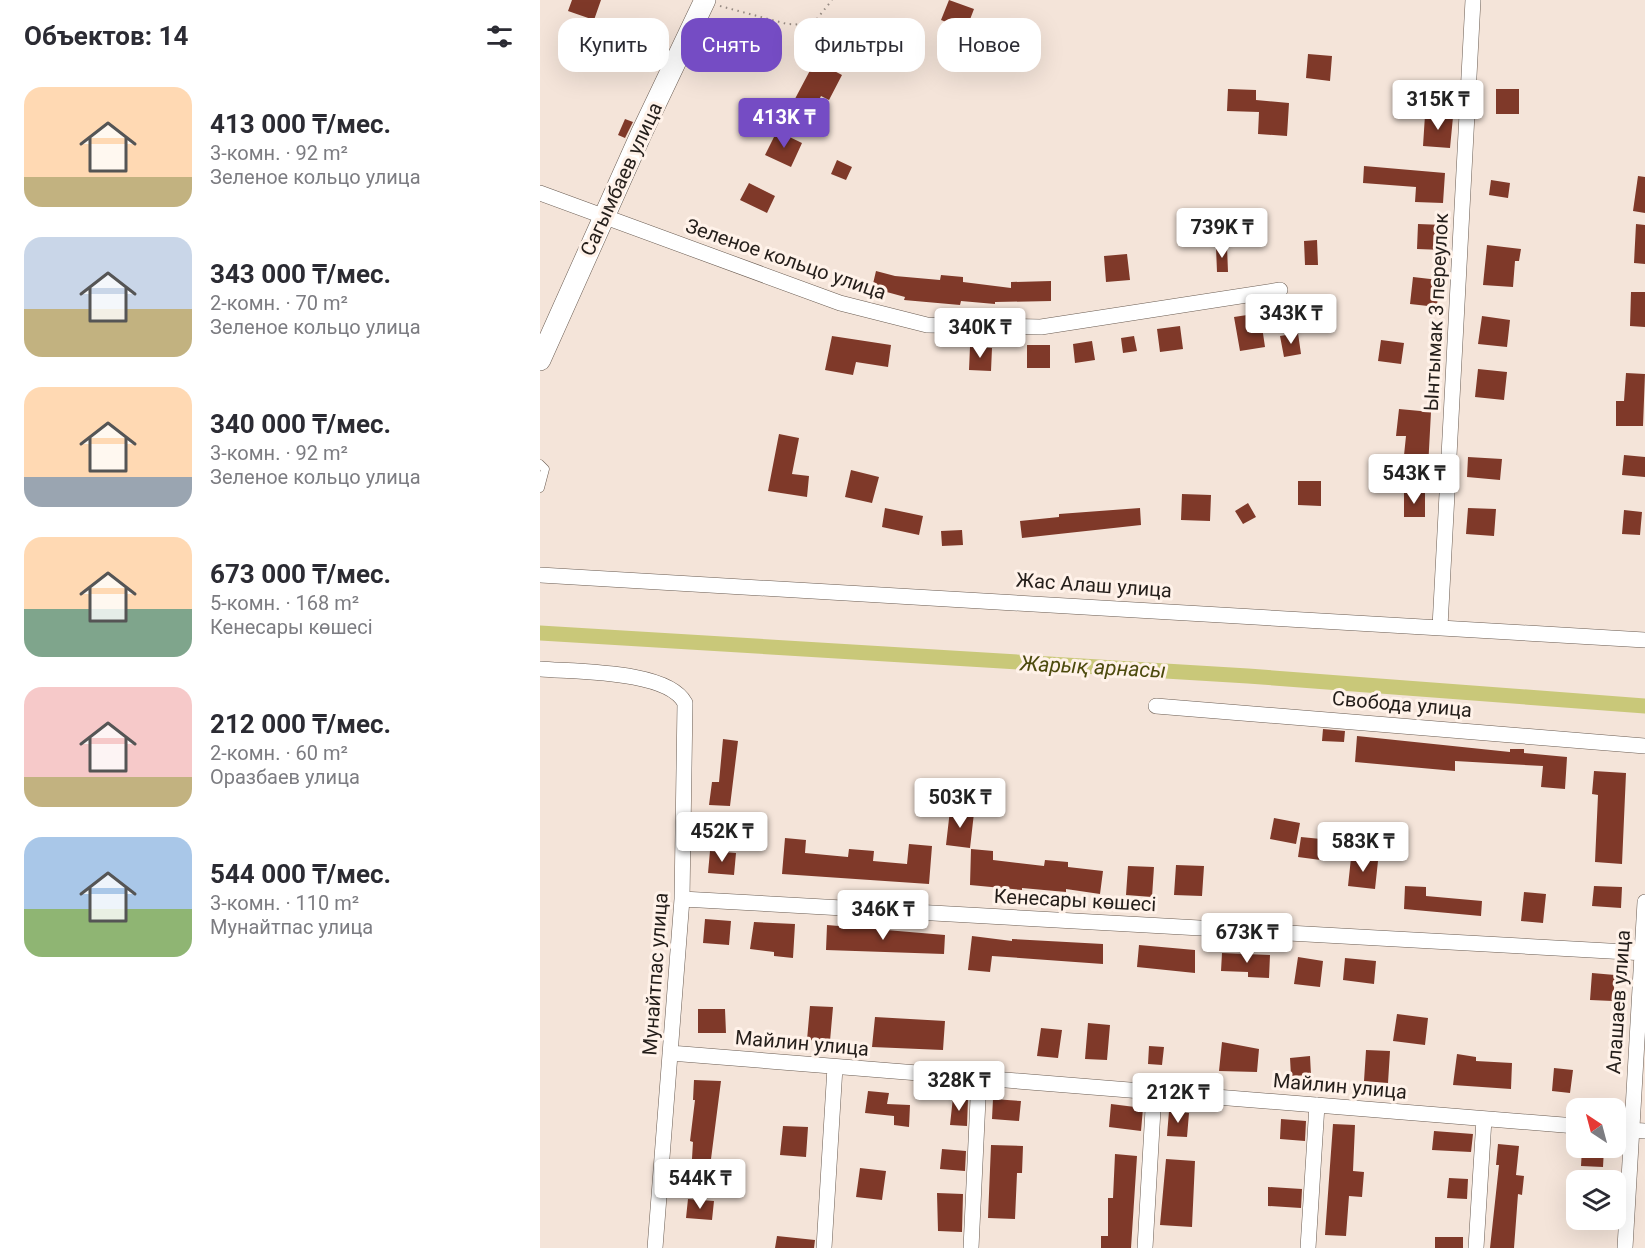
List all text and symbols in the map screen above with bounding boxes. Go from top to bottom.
chip: Купить [558,18,669,72]
chip: Снять [681,18,782,72]
chip: Фильтры [794,18,925,72]
chip: Новое [937,18,1041,72]
icon: filters [483,20,516,53]
text: Объектов: 14 [24,21,188,51]
pin: 315K ₸ [1389,80,1487,131]
text: 315K ₸ [1406,87,1470,111]
street label: Сагымбаев улица [575,98,667,260]
pin: 413K ₸ [735,98,833,149]
text: 413K ₸ [752,105,816,129]
text: 413 000 ₸/мес. [210,109,391,139]
icon: home [72,111,144,183]
text: 3-комн. · 92 m² [210,141,348,165]
text: Зеленое кольцо улица [210,165,421,189]
pin: 739K ₸ [1173,208,1271,259]
street label: Ынтымак 3 переулок [1419,212,1453,412]
street label: Зеленое кольцо улица [683,213,889,305]
text: 739K ₸ [1190,215,1254,239]
text: 343 000 ₸/мес. [210,259,391,289]
icon: home [72,261,144,333]
text: 2-комн. · 70 m² [210,291,348,315]
pin: 343K ₸ [1242,294,1340,345]
text: 343K ₸ [1259,301,1323,325]
pin: 340K ₸ [931,308,1029,359]
text: Зеленое кольцо улица [210,315,421,339]
text: 340K ₸ [948,315,1012,339]
text: 340 000 ₸/мес. [210,409,391,439]
icon: home [72,411,144,483]
text: 3-комн. · 92 m² [210,441,348,465]
pin: 543K ₸ [1365,454,1463,505]
text: 543K ₸ [1382,461,1446,485]
text: Зеленое кольцо улица [210,465,421,489]
text: 673 000 ₸/мес. [210,559,391,589]
icon: home [72,561,144,633]
street label: Жас Алаш улица [1015,568,1173,602]
text: 5-комн. · 168 m² [210,591,359,615]
text: Кенесары көшесі [210,615,373,639]
water label: Жарық арнасы [1018,651,1167,683]
street label: Свобода улица [1331,686,1473,722]
text: 212 000 ₸/мес. [210,709,391,739]
icon: home [72,711,144,783]
text: 2-комн. · 60 m² [210,741,348,765]
text: Оразбаев улица [210,765,360,789]
pin: 503K ₸ [911,778,1009,829]
text: 503K ₸ [928,785,992,809]
pin: 452K ₸ [673,812,771,863]
text: 452K ₸ [690,819,754,843]
pin: 583K ₸ [1314,822,1412,873]
text: 583K ₸ [1331,829,1395,853]
text: 544 000 ₸/мес. [210,859,391,889]
icon: home [72,861,144,933]
street label: Кенесары көшесі [993,884,1157,916]
pin: 346K ₸ [834,890,932,941]
text: 3-комн. · 110 m² [210,891,359,915]
street label: Мунайтпас улица [637,892,673,1056]
text: 346K ₸ [851,897,915,921]
pin: 673K ₸ [1198,913,1296,964]
text: Мунайтпас улица [210,915,373,939]
text: 673K ₸ [1215,920,1279,944]
street label: Алашаев улица [1601,929,1635,1075]
street label: Майлин улица [734,1025,870,1061]
pin: 328K ₸ [910,1061,1008,1112]
text: 328K ₸ [927,1068,991,1092]
street label: Майлин улица [1272,1068,1408,1104]
pin: 212K ₸ [1129,1073,1227,1124]
text: 212K ₸ [1146,1080,1210,1104]
north arrow [1566,1098,1626,1158]
map controls [1566,1098,1626,1230]
pin: 544K ₸ [651,1159,749,1210]
text: 544K ₸ [668,1166,732,1190]
button: layers [1566,1170,1626,1230]

